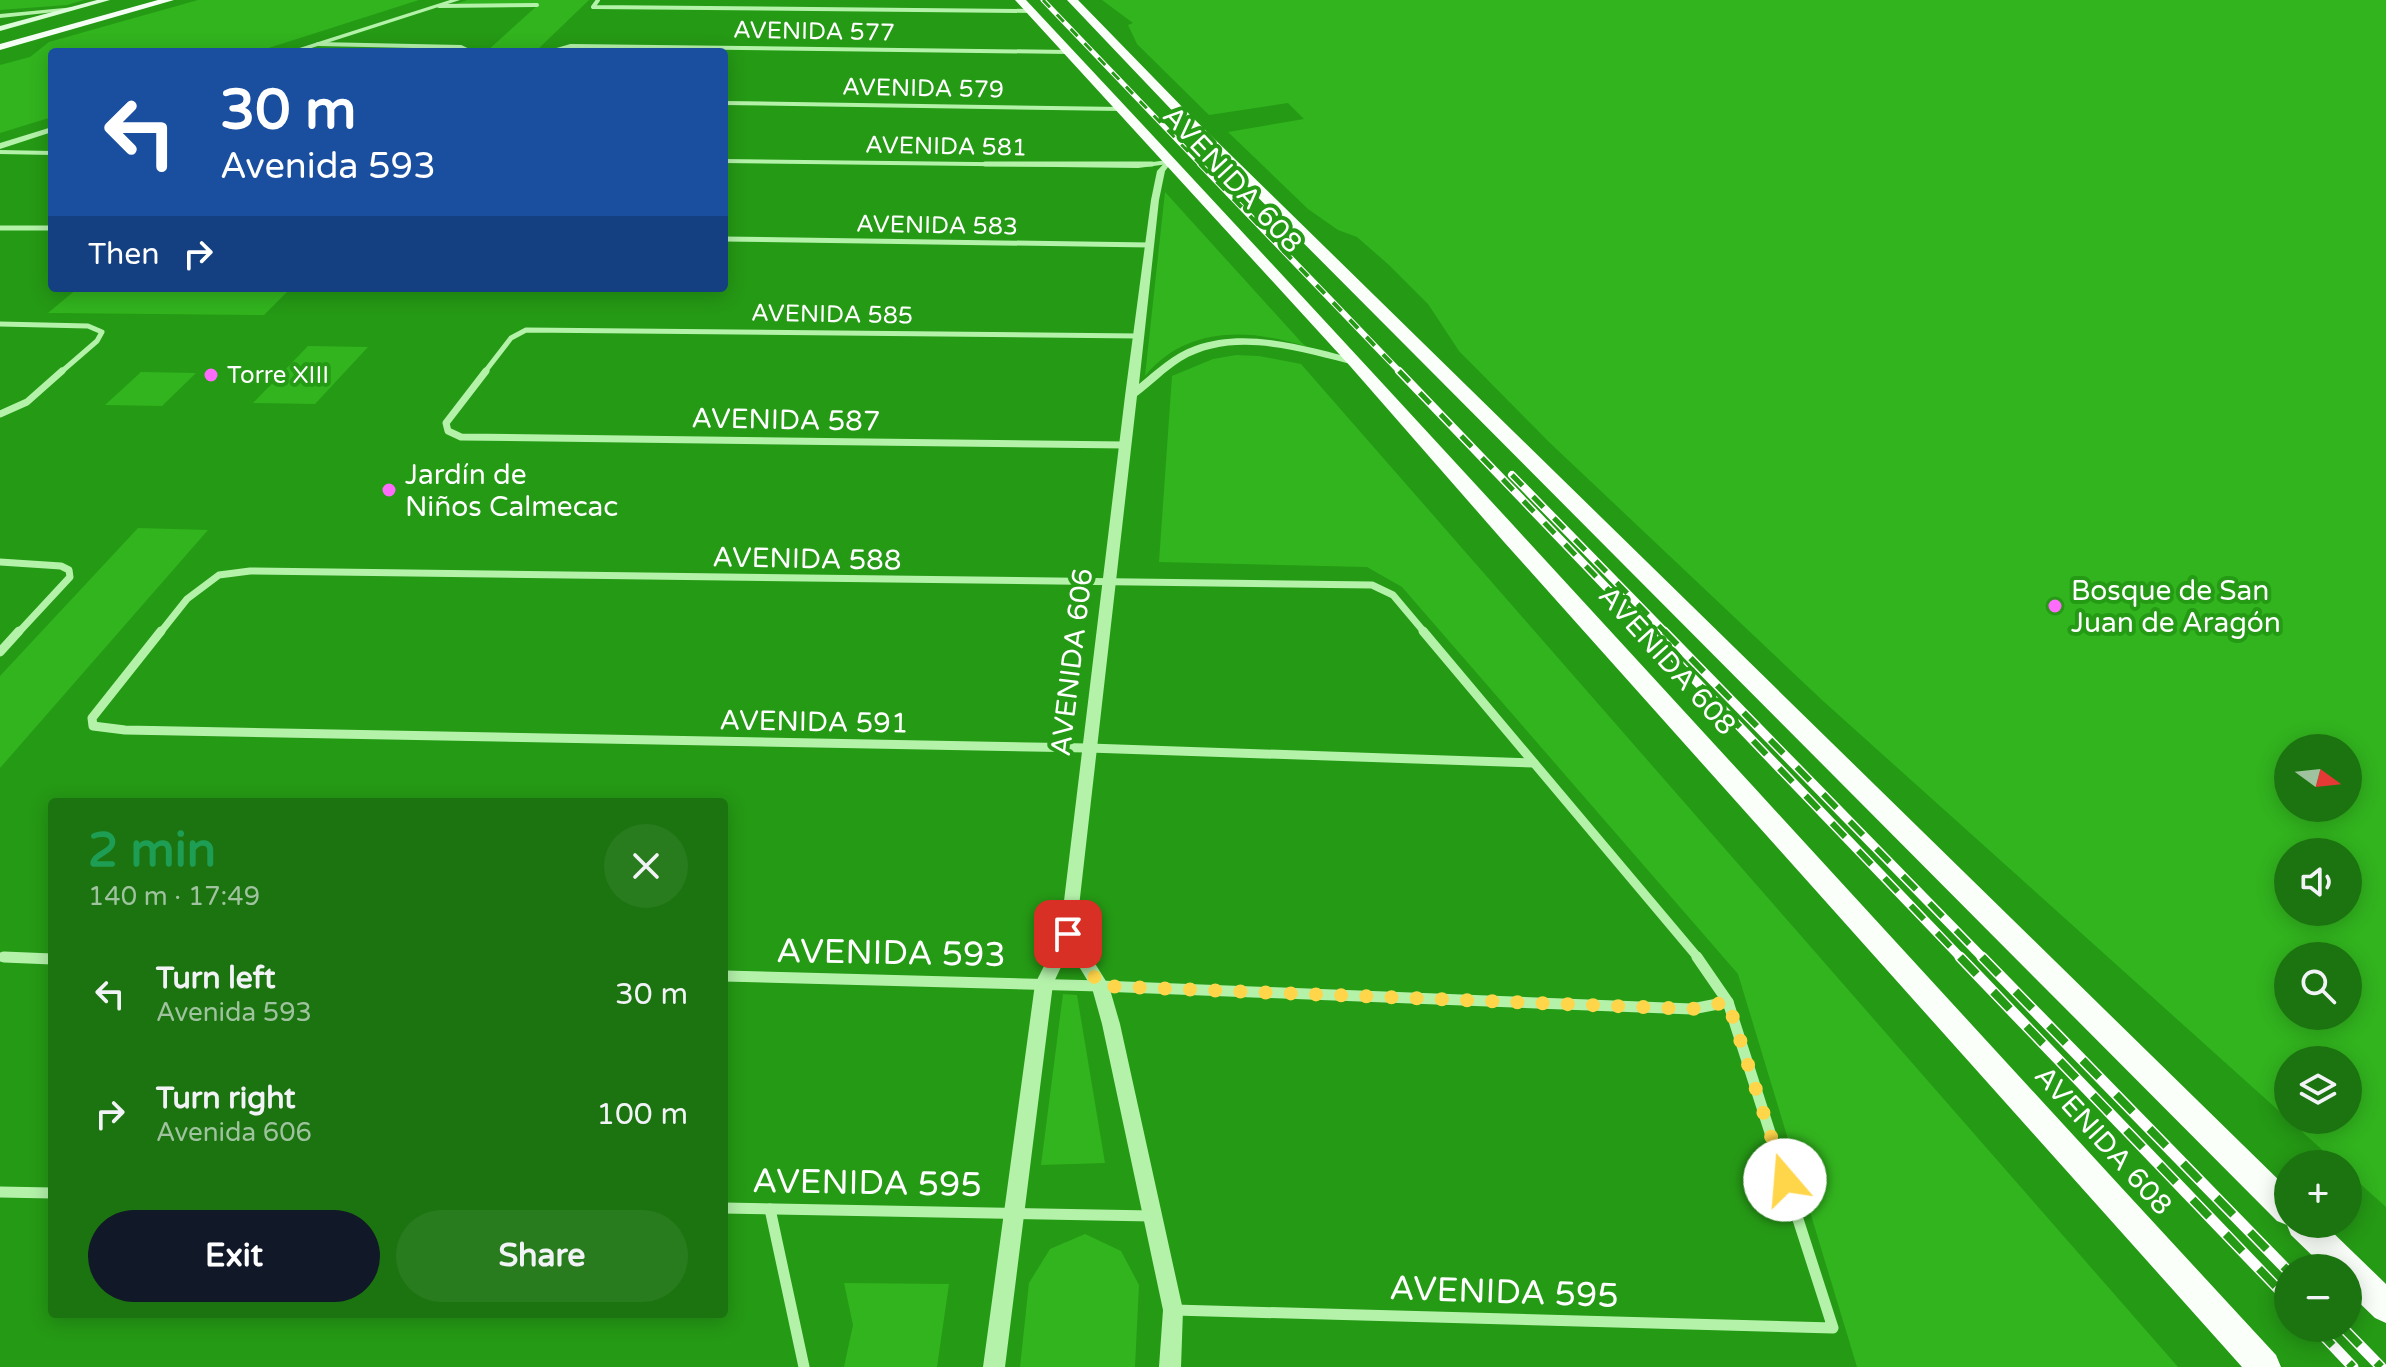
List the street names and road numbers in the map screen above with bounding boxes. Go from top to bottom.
street label: AVENIDA 577 [733,16,895,47]
street label: AVENIDA 579 [842,73,1004,104]
street label: AVENIDA 608 [1155,99,1309,260]
street label: AVENIDA 581 [865,131,1027,162]
street label: AVENIDA 583 [856,210,1018,241]
street label: AVENIDA 585 [751,299,913,330]
street label: AVENIDA 587 [691,401,881,439]
street label: AVENIDA 588 [712,540,902,578]
street label: AVENIDA 606 [1044,566,1100,758]
street label: AVENIDA 608 [1591,579,1743,742]
street label: AVENIDA 591 [719,703,909,741]
street label: AVENIDA 593 [776,931,1006,976]
street label: AVENIDA 608 [2027,1059,2179,1222]
street label: AVENIDA 595 [752,1161,982,1206]
street label: AVENIDA 595 [1389,1268,1619,1317]

